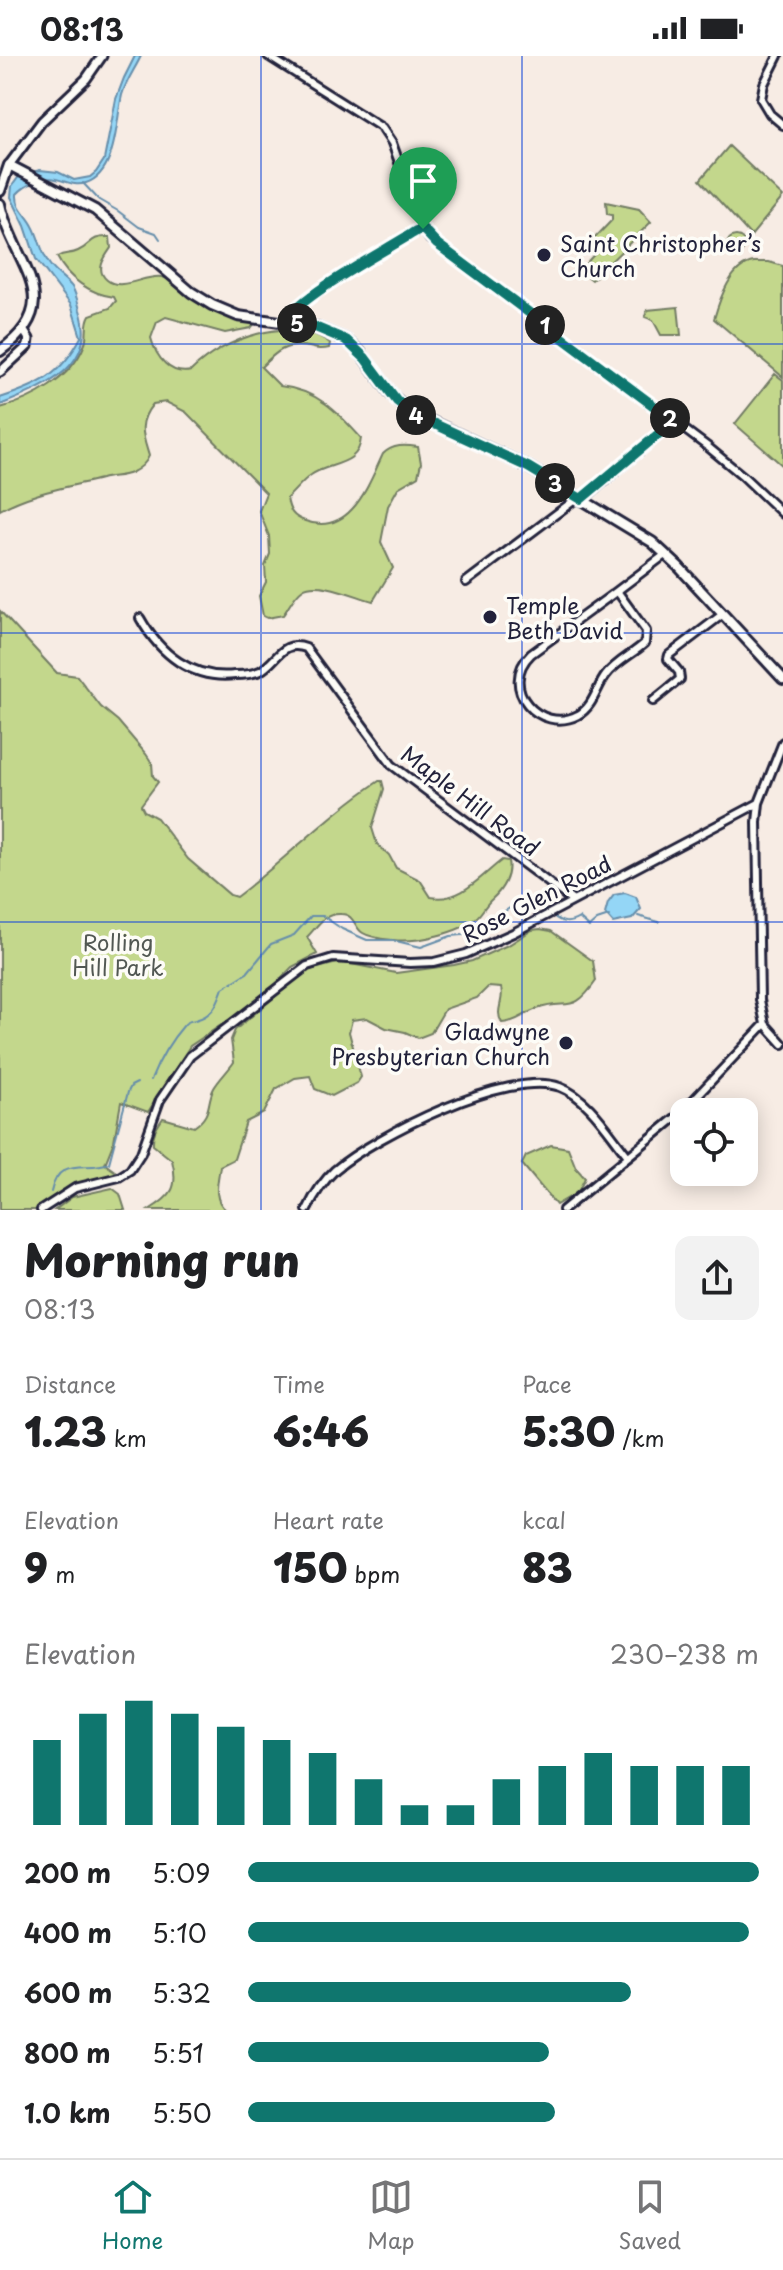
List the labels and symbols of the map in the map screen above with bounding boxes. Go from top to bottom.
pin [389,147,457,229]
place label: Saint Christopher’s Church [560,226,761,284]
marker: Saint Christopher’s Church [535,246,553,264]
pin: 5 [277,303,317,343]
pin: 1 [525,305,565,345]
pin: 4 [396,395,436,435]
pin: 2 [650,398,690,438]
pin: 3 [535,463,575,503]
place label: Temple Beth David [506,588,623,646]
marker: Temple Beth David [481,608,499,626]
street label: Maple Hill Road [395,737,547,863]
street label: Rose Glen Road [455,846,617,950]
park label: Rolling Hill Park [72,925,164,983]
place label: Gladwyne Presbyterian Church [331,1014,550,1072]
marker: Gladwyne Presbyterian Church [557,1034,575,1052]

